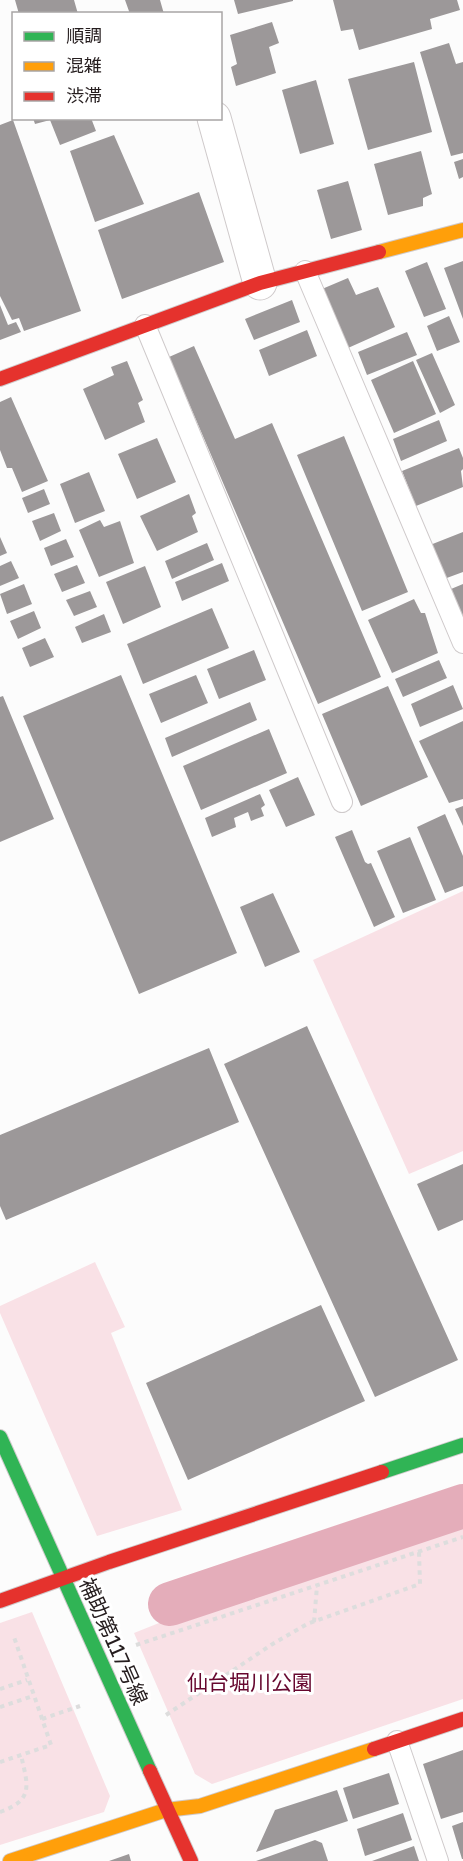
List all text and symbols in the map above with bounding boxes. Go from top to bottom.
legend [12,12,222,120]
text: 順調 [66,24,102,46]
text: 混雑 [66,54,102,76]
text: 渋滞 [66,84,102,106]
street label: 補助第117号線 [74,1573,154,1709]
park label: 仙台堀川公園 [187,1669,313,1695]

